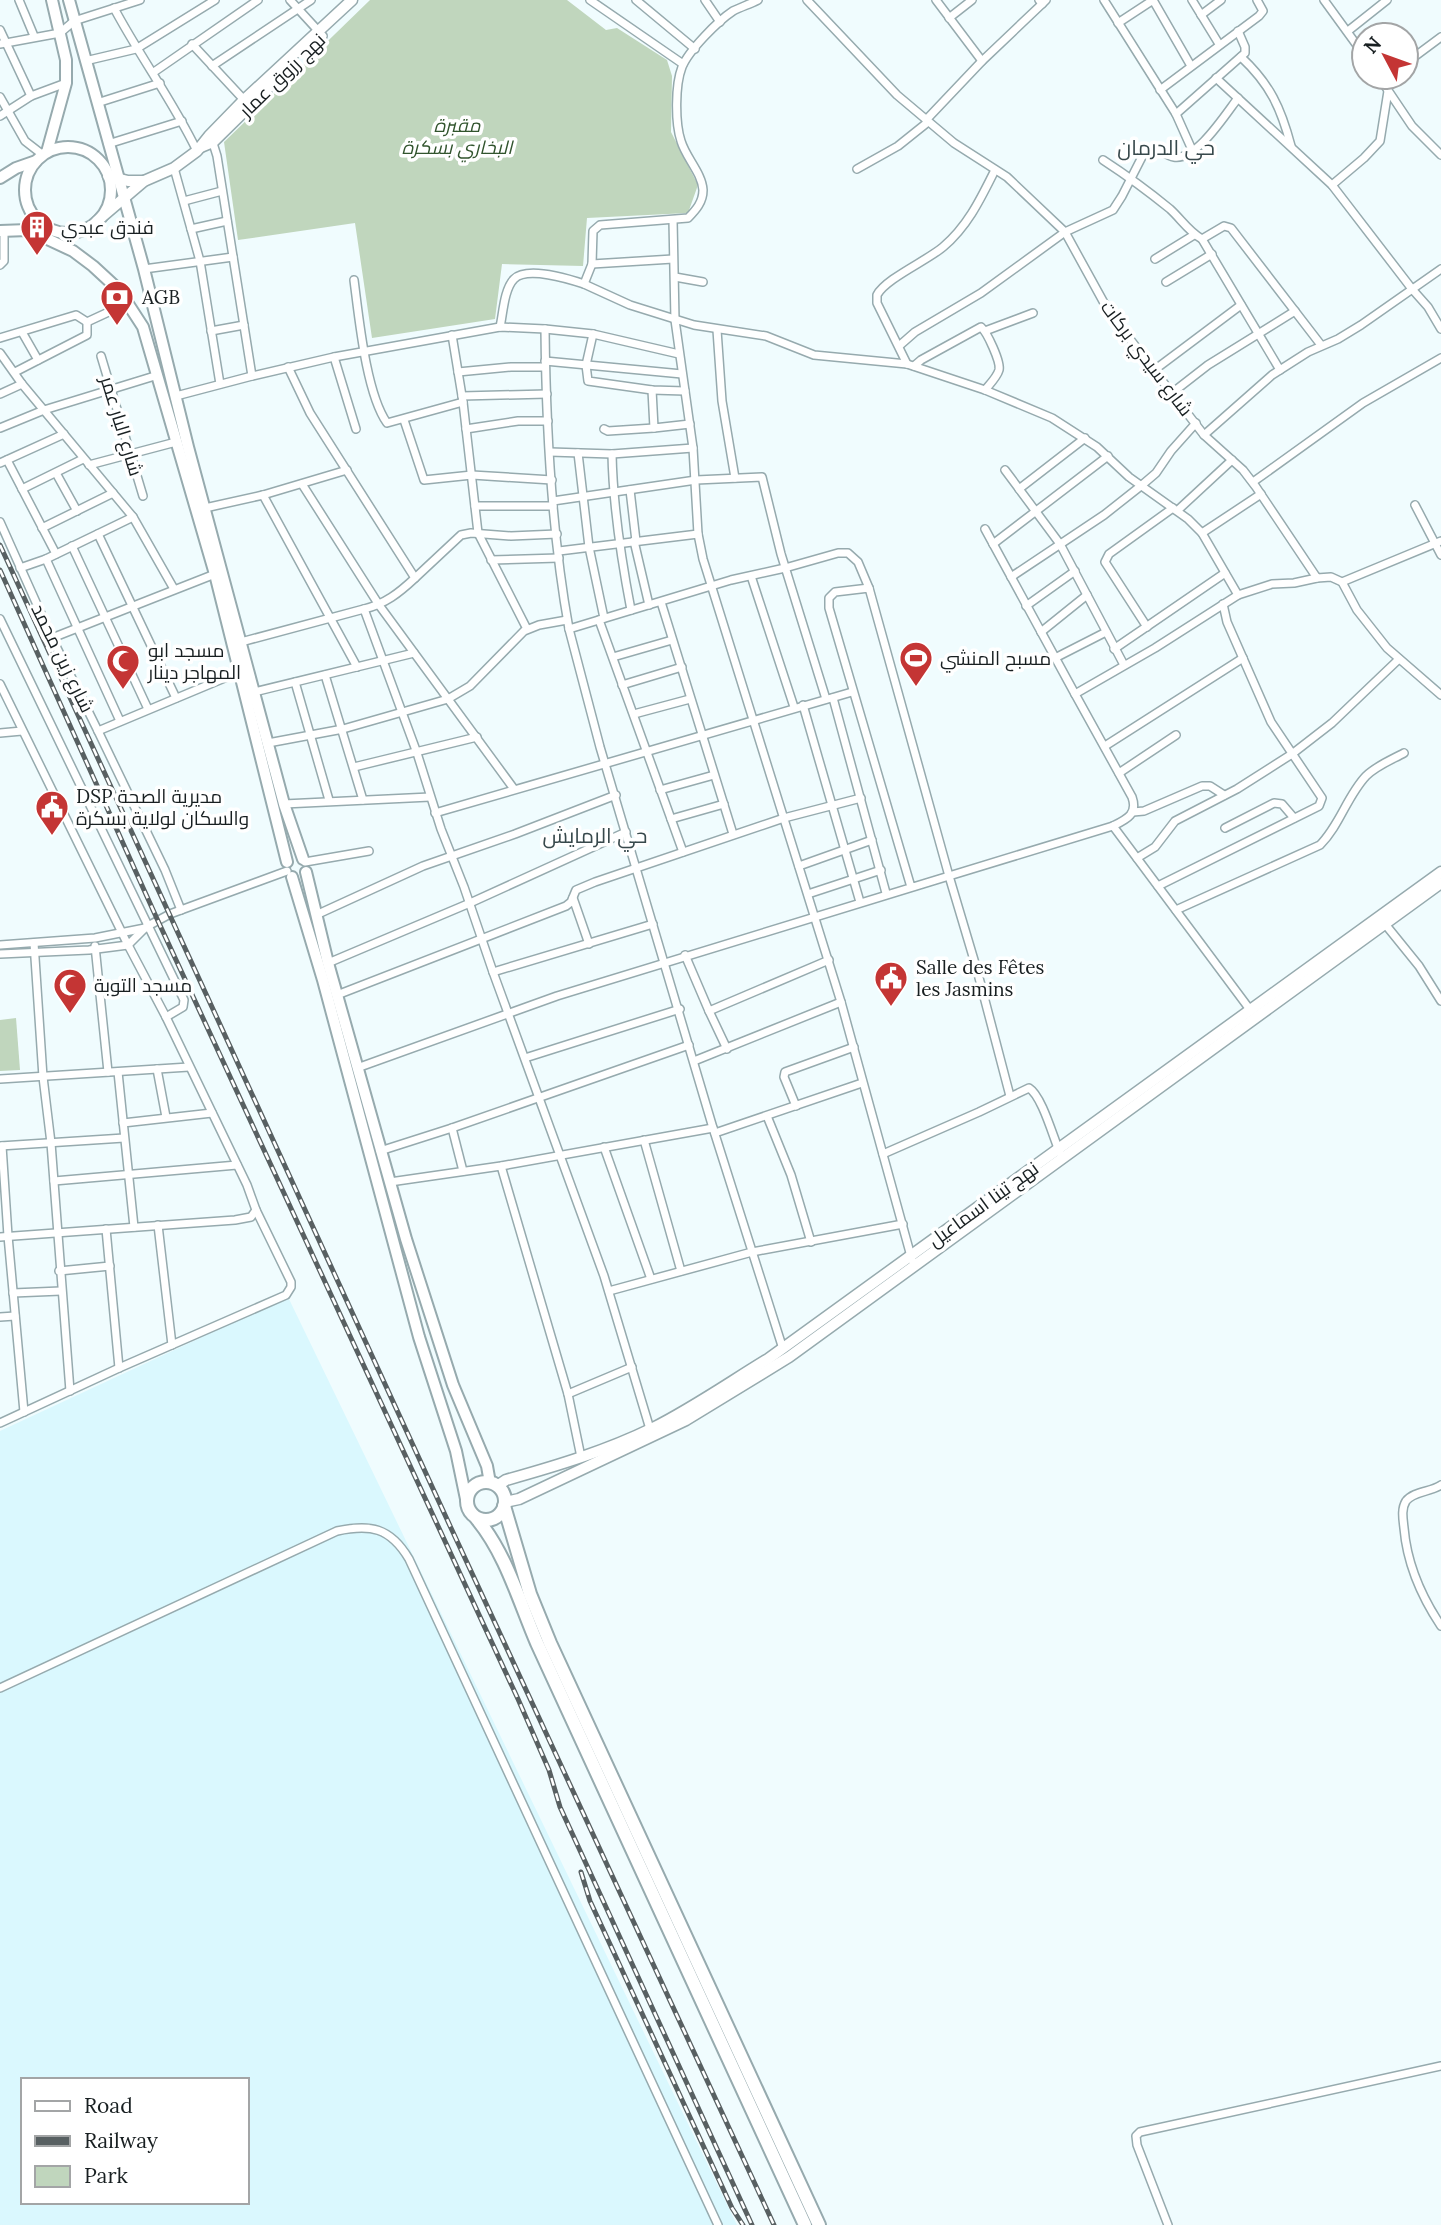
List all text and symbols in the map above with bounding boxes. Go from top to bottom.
north arrow [1350,21,1420,91]
street label: نهج رزوق عمار [233,28,332,124]
text: N [1358,31,1386,58]
park label: مقبرة البخاري بسكرة [402,113,514,163]
district label: حي الدرمان [1117,134,1215,164]
building icon: فندق عبدي [18,208,56,257]
place label: فندق عبدي [61,215,154,242]
bank icon: AGB [98,278,136,327]
place label: AGB [141,285,180,309]
street label: شارع سيدي بركات [1093,295,1198,422]
street label: شارع البار عمر [93,372,149,479]
street label: شارع زين محمد [24,600,100,717]
place label: مسجد ابو المهاجر دينار [147,638,241,684]
sports icon: مسبح المنشي [897,639,935,688]
mosque icon: مسجد ابو المهاجر دينار [104,642,142,691]
place label: مسبح المنشي [940,646,1051,673]
place label: DSP مديرية الصحة والسكان لولاية بسكرة [76,784,249,830]
public building icon: DSP مديرية الصحة والسكان لولاية بسكرة [33,788,71,837]
district label: حي الرمايش [543,822,647,852]
place label: Salle des Fêtes les Jasmins [916,955,1045,1001]
public building icon: Salle des Fêtes les Jasmins [872,959,910,1008]
mosque icon: مسجد التوبة [51,966,89,1015]
place label: مسجد التوبة [94,973,192,997]
street label: نهج تينا اسماعيل [923,1156,1044,1254]
legend [21,2078,248,2204]
text: Road [84,2092,133,2119]
text: Railway [84,2127,158,2154]
text: Park [84,2162,128,2189]

